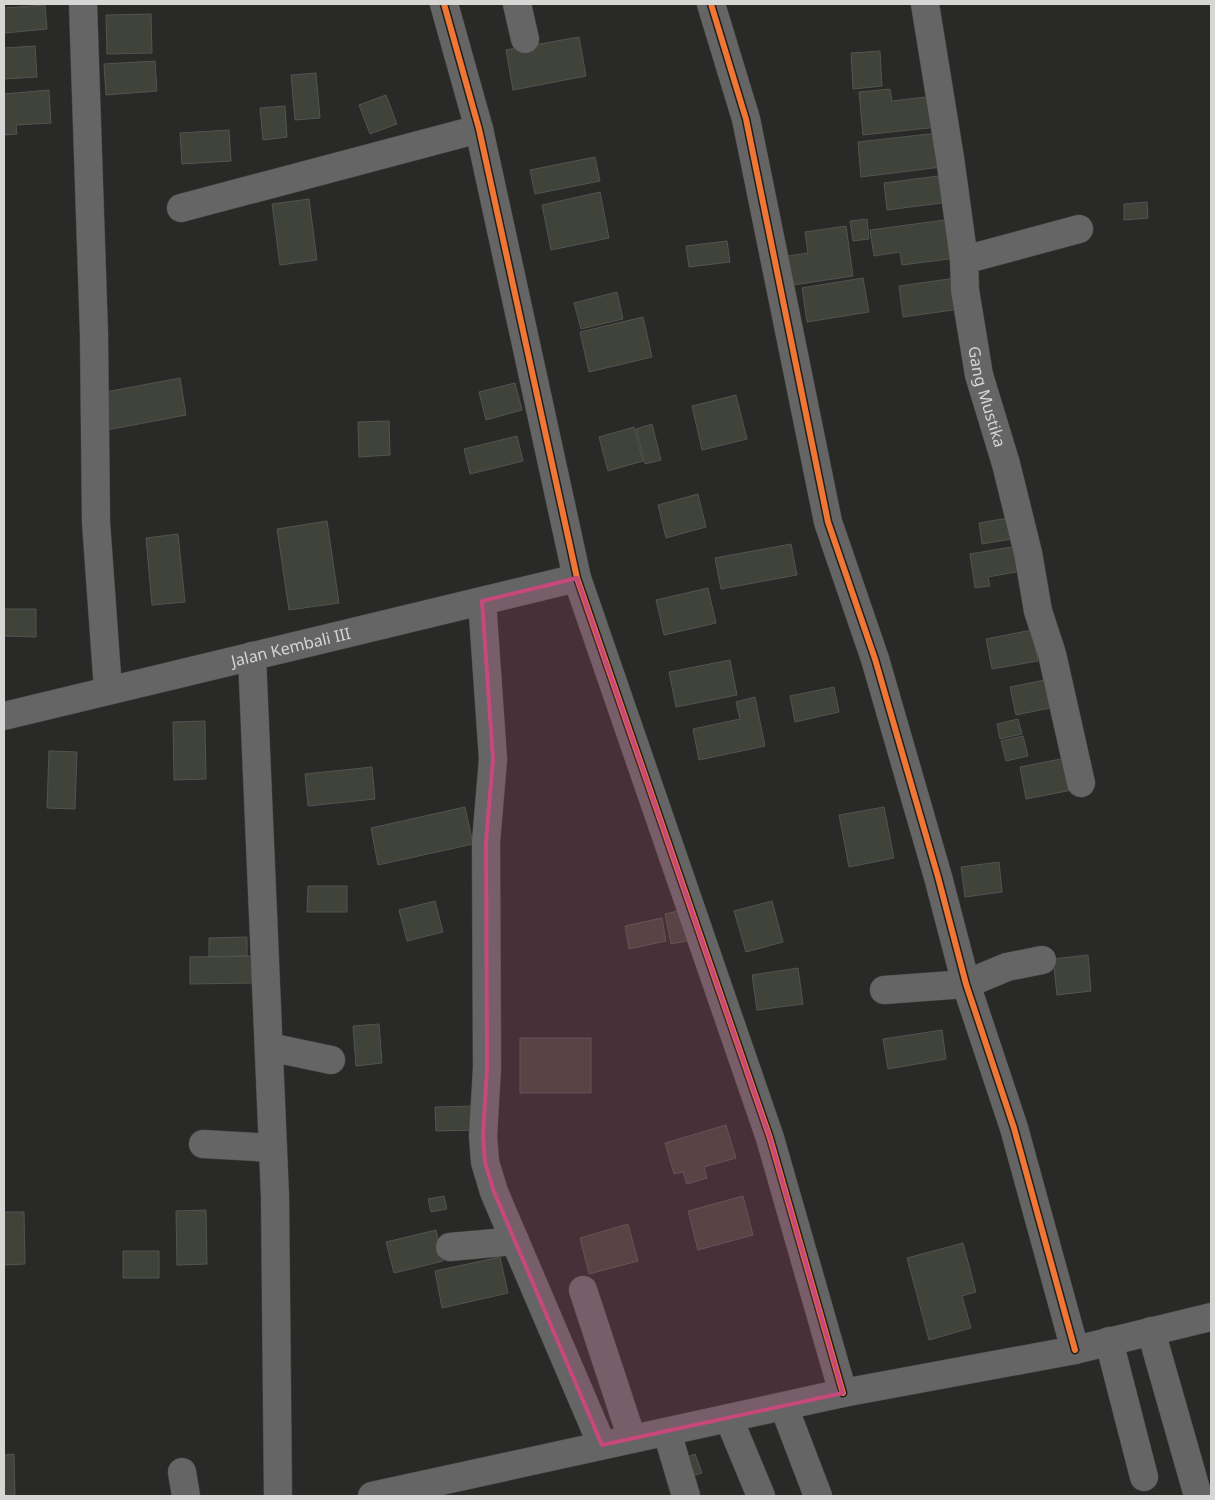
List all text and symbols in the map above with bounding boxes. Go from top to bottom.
street label: Gang Mustika [963,344,1011,450]
street label: Jalan Kembali III [227,622,353,672]

